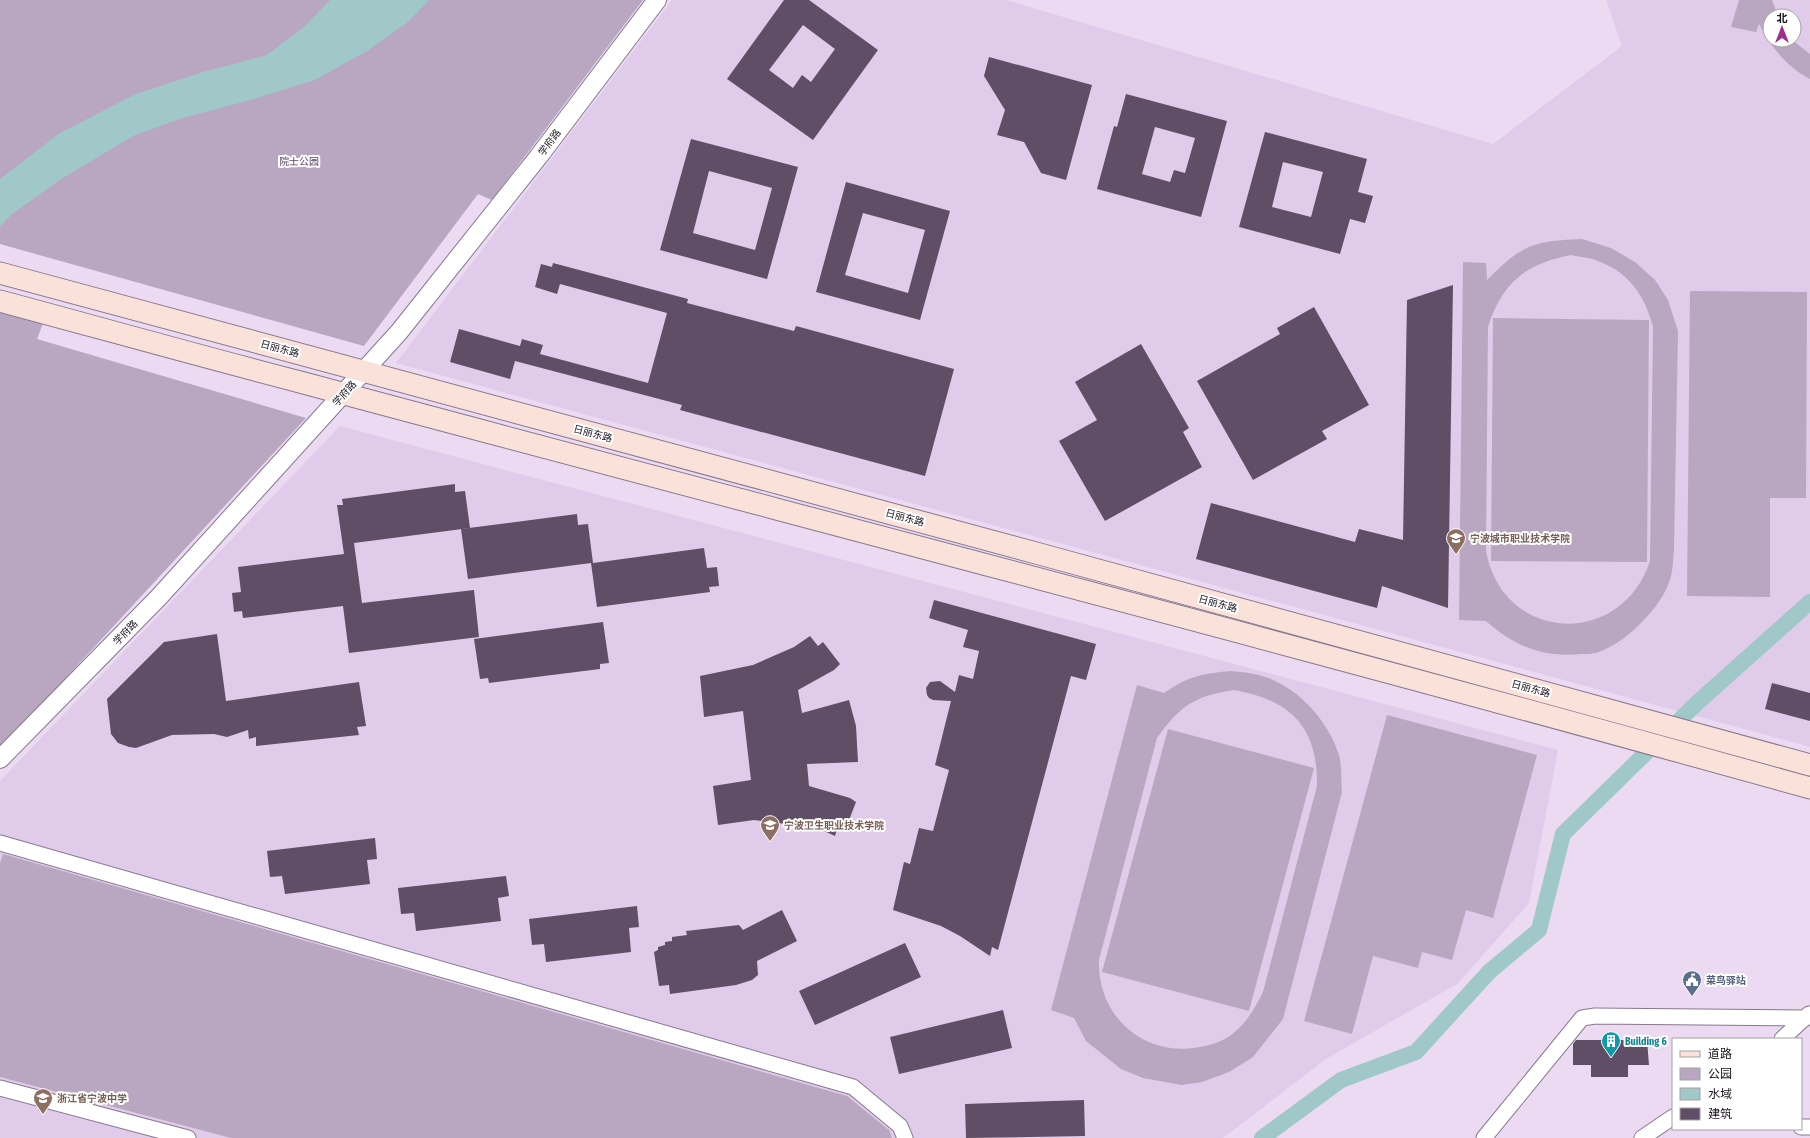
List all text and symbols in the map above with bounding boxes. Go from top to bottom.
north arrow [1762,8,1802,48]
text: 北 [1777,12,1788,25]
street label: 学府路 [536,127,564,158]
park label: 院士公园 [279,156,319,168]
street label: 日丽东路 [259,338,301,360]
street label: 学府路 [330,379,359,409]
street label: 日丽东路 [572,423,614,445]
street label: 日丽东路 [884,507,926,529]
school or university icon: 宁波城市职业技术学院 [1445,527,1467,555]
place label: 宁波城市职业技术学院 [1470,532,1570,545]
street label: 日丽东路 [1197,593,1239,615]
street label: 学府路 [111,618,140,648]
street label: 日丽东路 [1510,678,1552,700]
school or university icon: 宁波卫生职业技术学院 [759,814,781,842]
place label: 宁波卫生职业技术学院 [784,820,884,832]
public building icon: 菜鸟驿站 [1681,969,1703,997]
place label: 菜鸟驿站 [1706,975,1746,987]
building icon: Building 6 [1600,1030,1622,1058]
place label: Building 6 [1625,1036,1667,1048]
legend [1672,1038,1802,1130]
text: 道路 [1708,1047,1732,1061]
text: 公园 [1708,1067,1732,1081]
school or university icon: 浙江省宁波中学 [32,1087,54,1115]
text: 水域 [1708,1087,1732,1101]
place label: 浙江省宁波中学 [57,1093,127,1105]
text: 建筑 [1708,1107,1732,1121]

